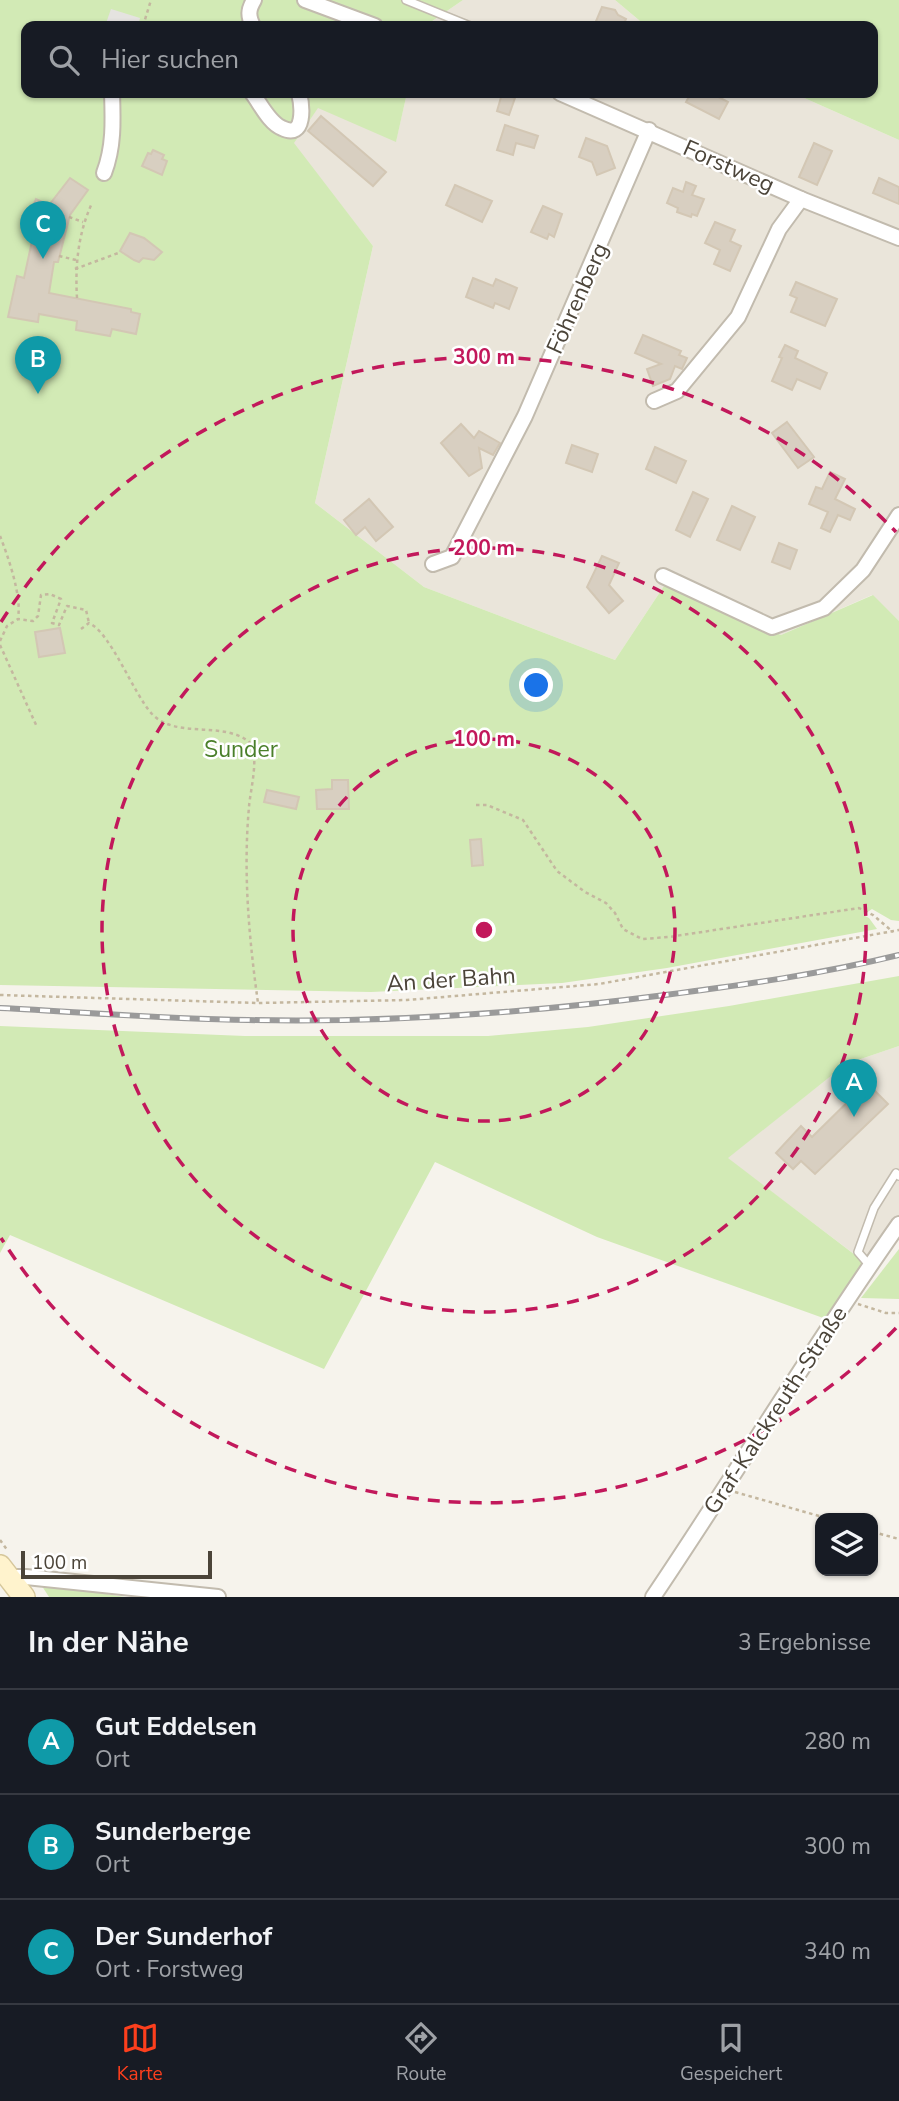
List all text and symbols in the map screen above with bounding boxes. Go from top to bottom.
search box [21,21,878,98]
icon: search [45,41,83,79]
text: Hier suchen [101,42,239,77]
street label: Forstweg [678,133,779,200]
pin: C [20,201,66,259]
street label: Föhrenberg [539,238,616,359]
pin: B [15,336,61,394]
text: 300 m [453,343,515,371]
text: 200 m [453,534,515,562]
your location [519,668,553,702]
text: 100 m [453,725,515,753]
park label: Sunder [204,734,279,765]
centre of rings [472,918,496,942]
street label: An der Bahn [385,960,517,999]
pin: A [831,1059,877,1117]
street label: Graf-Kalckreuth-Straße [696,1300,854,1520]
map controls [815,1513,878,1576]
button: layers [815,1513,878,1576]
scale bar [21,1548,212,1580]
text: 100 m [32,1550,87,1576]
text: In der Nähe [28,1622,189,1663]
text: 3 Ergebnisse [738,1627,871,1658]
text: Gut Eddelsen [95,1709,257,1744]
text: A [42,1726,60,1757]
text: 280 m [804,1726,871,1757]
text: Ort [95,1744,130,1775]
text: Sunderberge [95,1814,251,1849]
text: B [43,1831,59,1862]
text: 300 m [804,1831,871,1862]
text: Ort [95,1849,130,1880]
text: Der Sunderhof [95,1919,272,1954]
text: C [43,1936,59,1967]
text: 340 m [804,1936,871,1967]
text: Ort · Forstweg [95,1954,244,1985]
tab: Karte [117,2019,163,2087]
tab: Route [396,2019,446,2087]
tab: Gespeichert [680,2019,782,2087]

